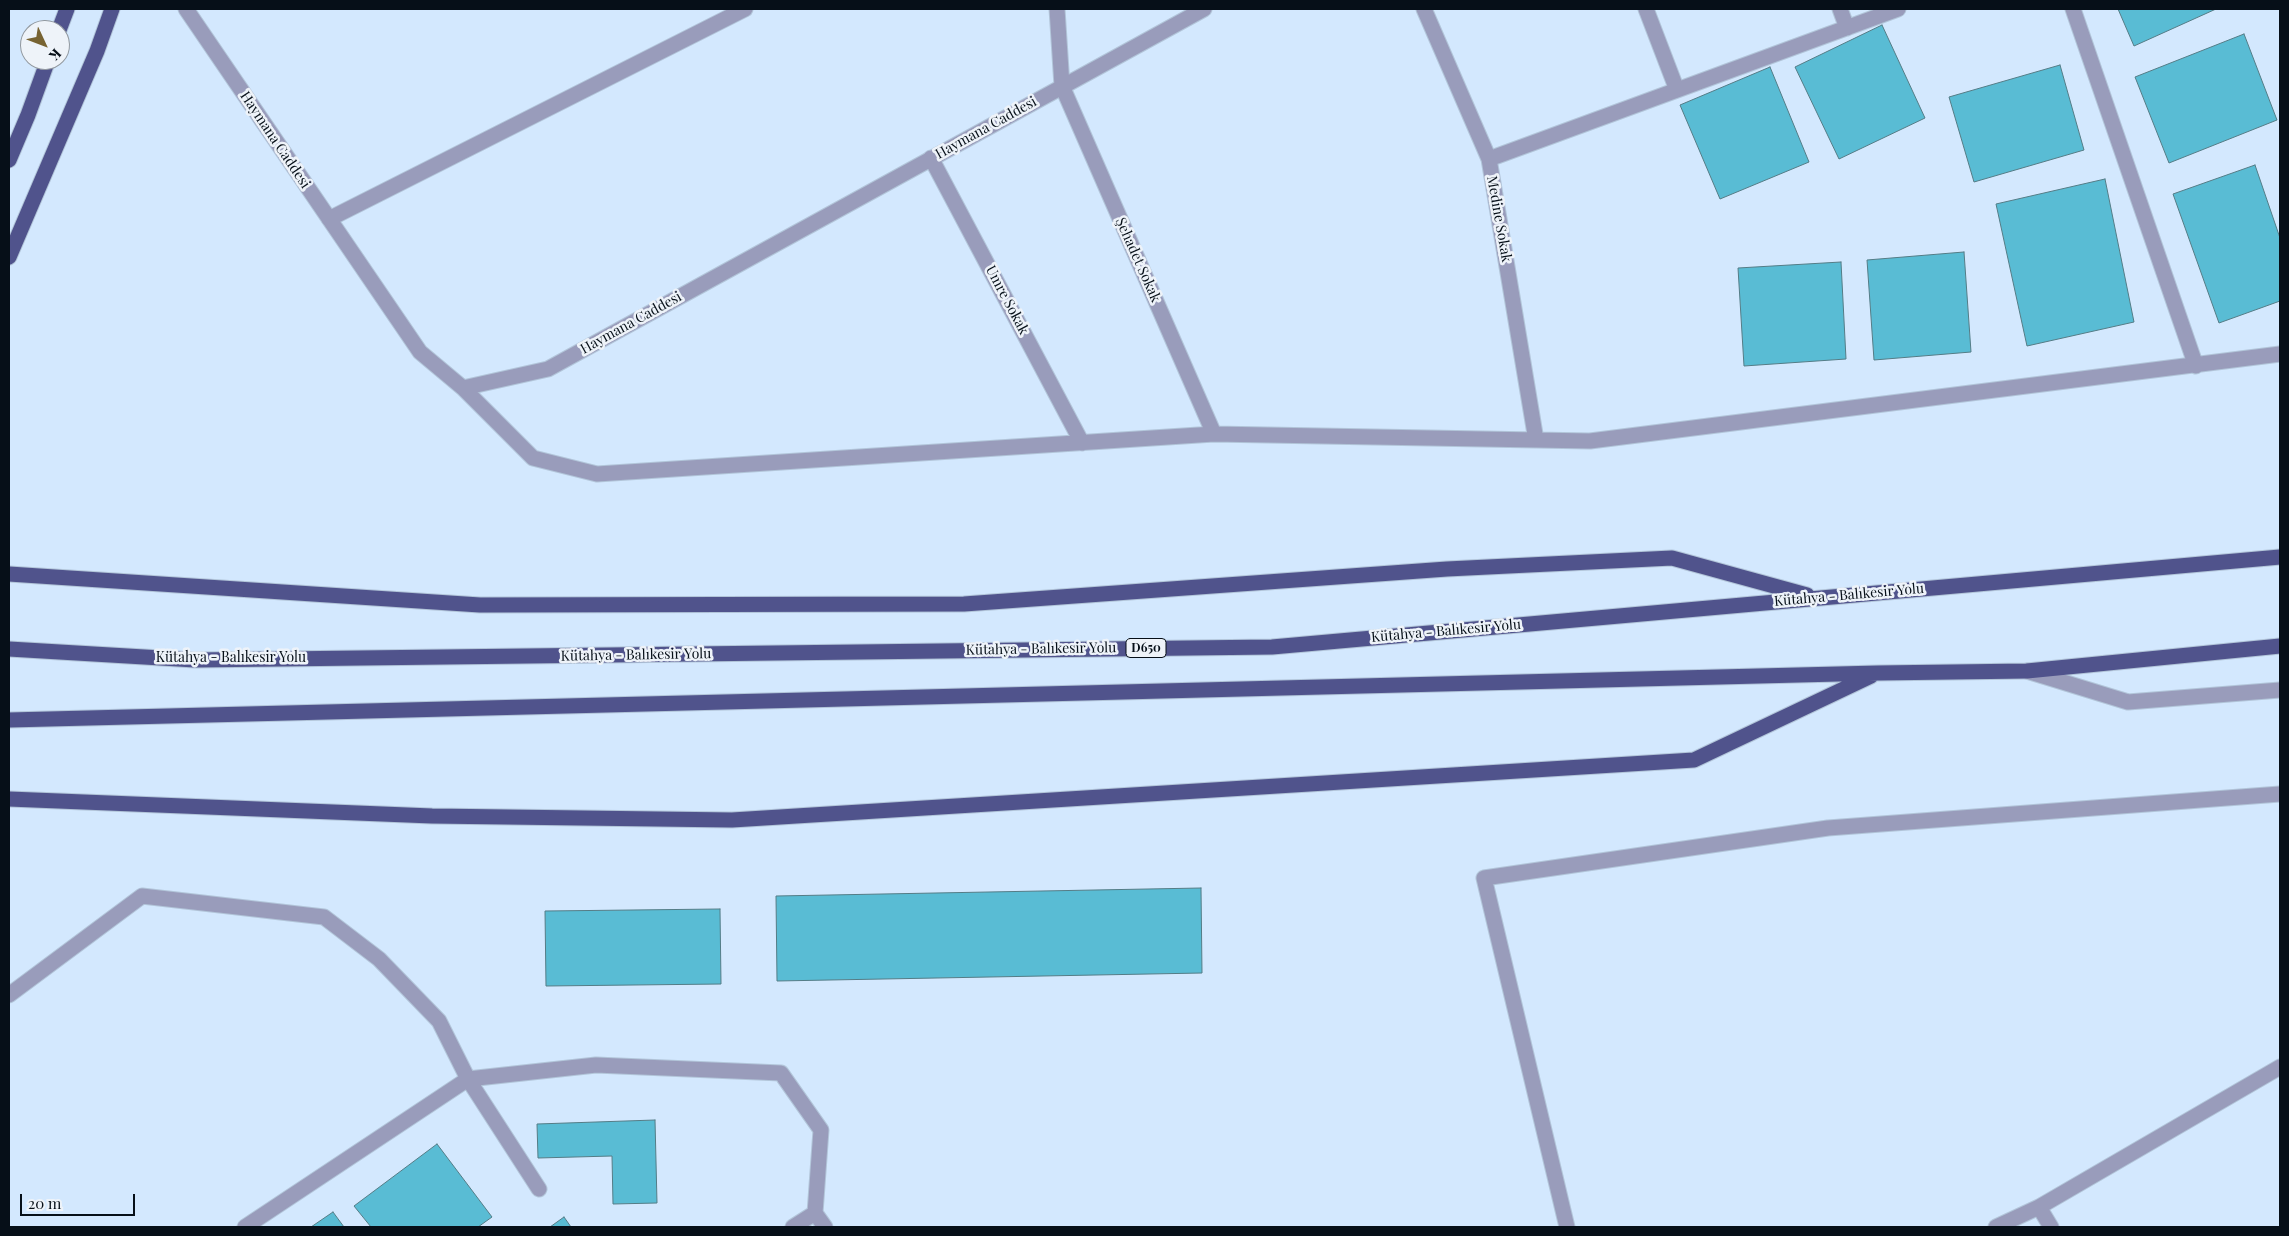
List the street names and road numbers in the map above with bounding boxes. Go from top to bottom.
street label: Haymana Caddesi [236,88,314,192]
street label: Haymana Caddesi [933,93,1039,163]
street label: Medine Sokak [1483,174,1515,264]
street label: Şehadet Sokak [1112,215,1164,305]
street label: Umre Sokak [982,263,1032,337]
street label: Haymana Caddesi [578,288,684,358]
street label: Kütahya - Balıkesir Yolu [1773,580,1925,610]
street label: Kütahya - Balıkesir Yolu [1370,616,1522,646]
road number: D650 [1126,638,1166,658]
street label: Kütahya - Balıkesir Yolu [966,639,1116,659]
street label: Kütahya - Balıkesir Yolu [561,645,711,665]
street label: Kütahya - Balıkesir Yolu [156,650,306,666]

